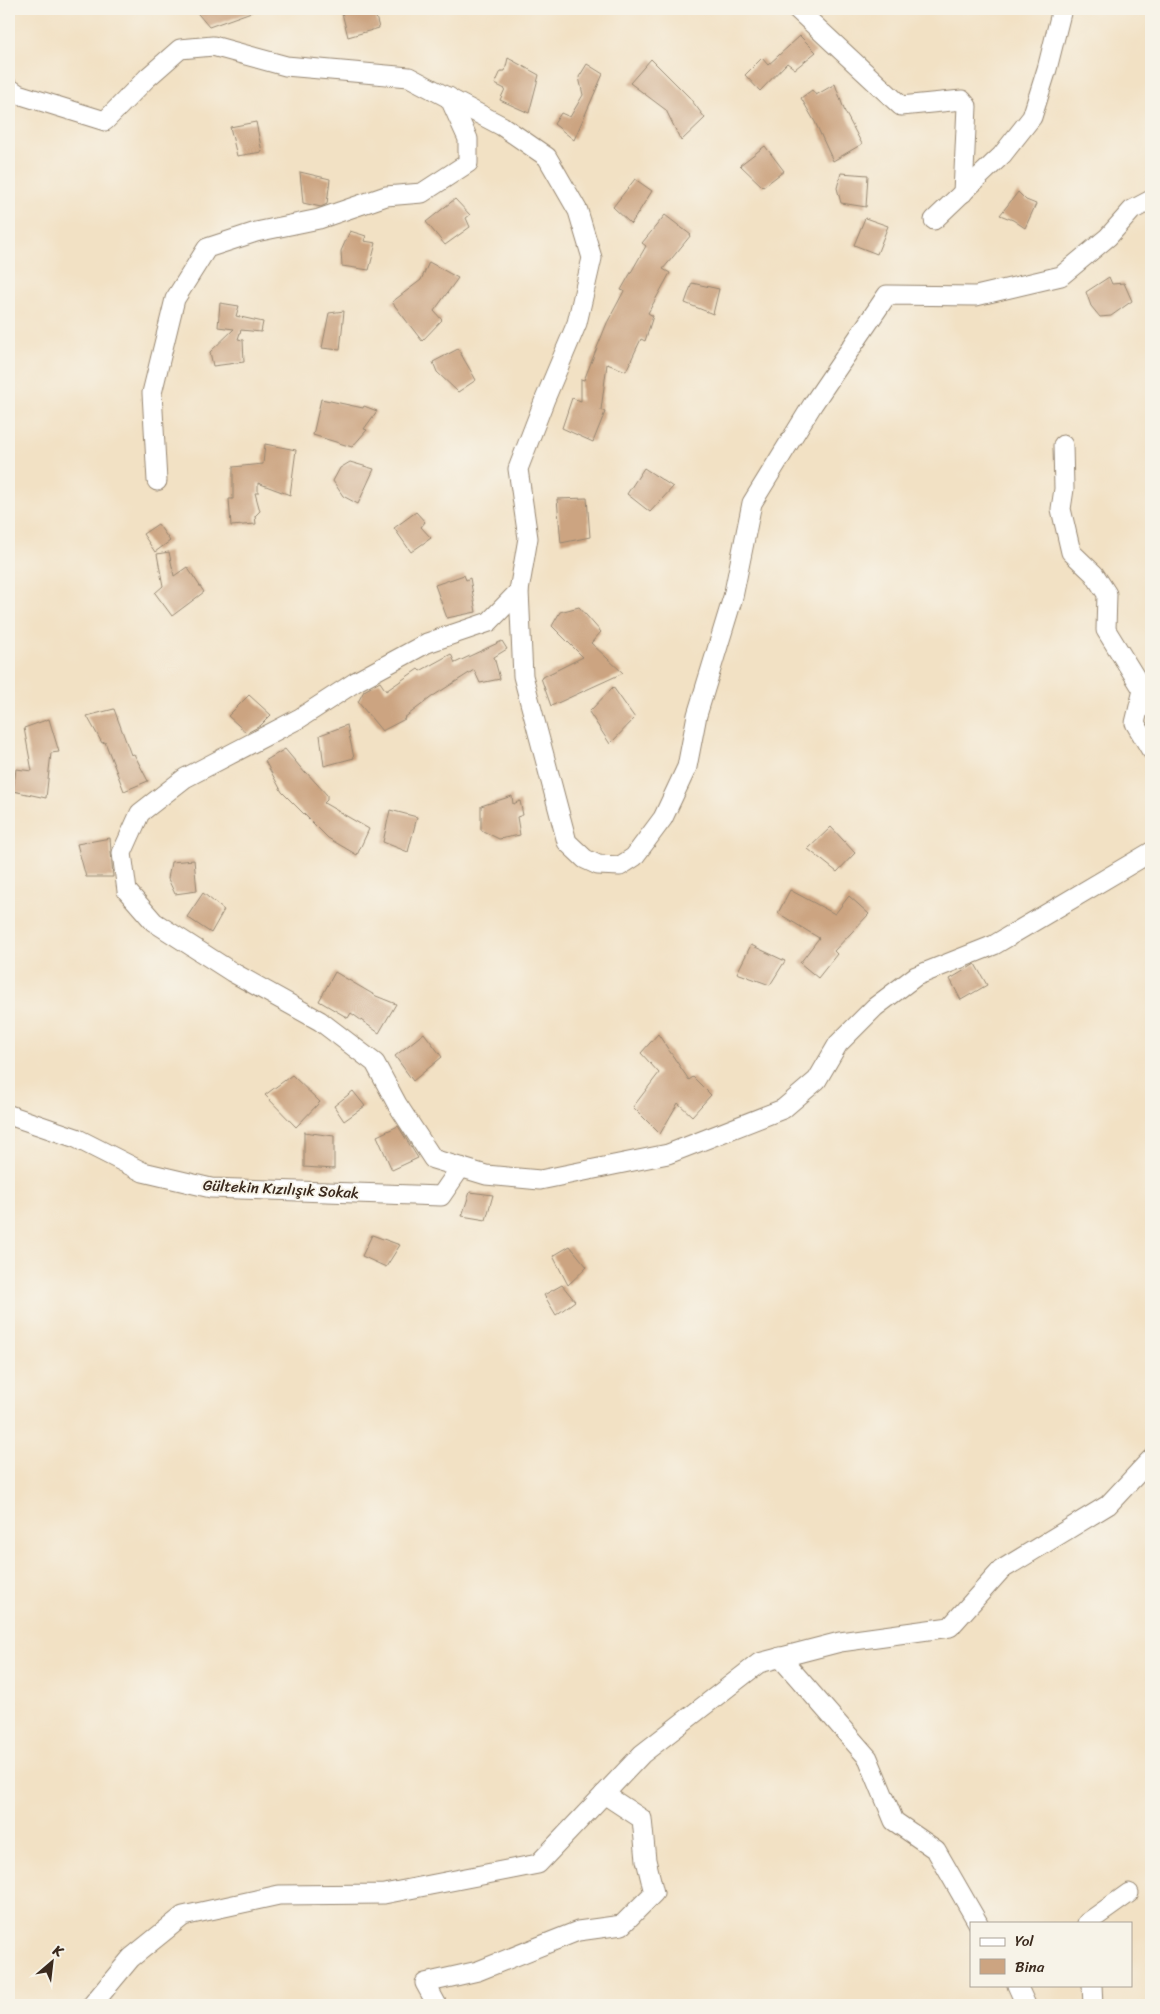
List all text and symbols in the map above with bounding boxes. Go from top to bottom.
street label: Gültekin Kızılışık Sokak [202,1172,360,1206]
legend [970,1922,1132,1986]
text: Yol [1015,1928,1034,1954]
north arrow [28,1936,78,1986]
text: K [47,1937,69,1965]
text: Bina [1015,1954,1045,1980]

